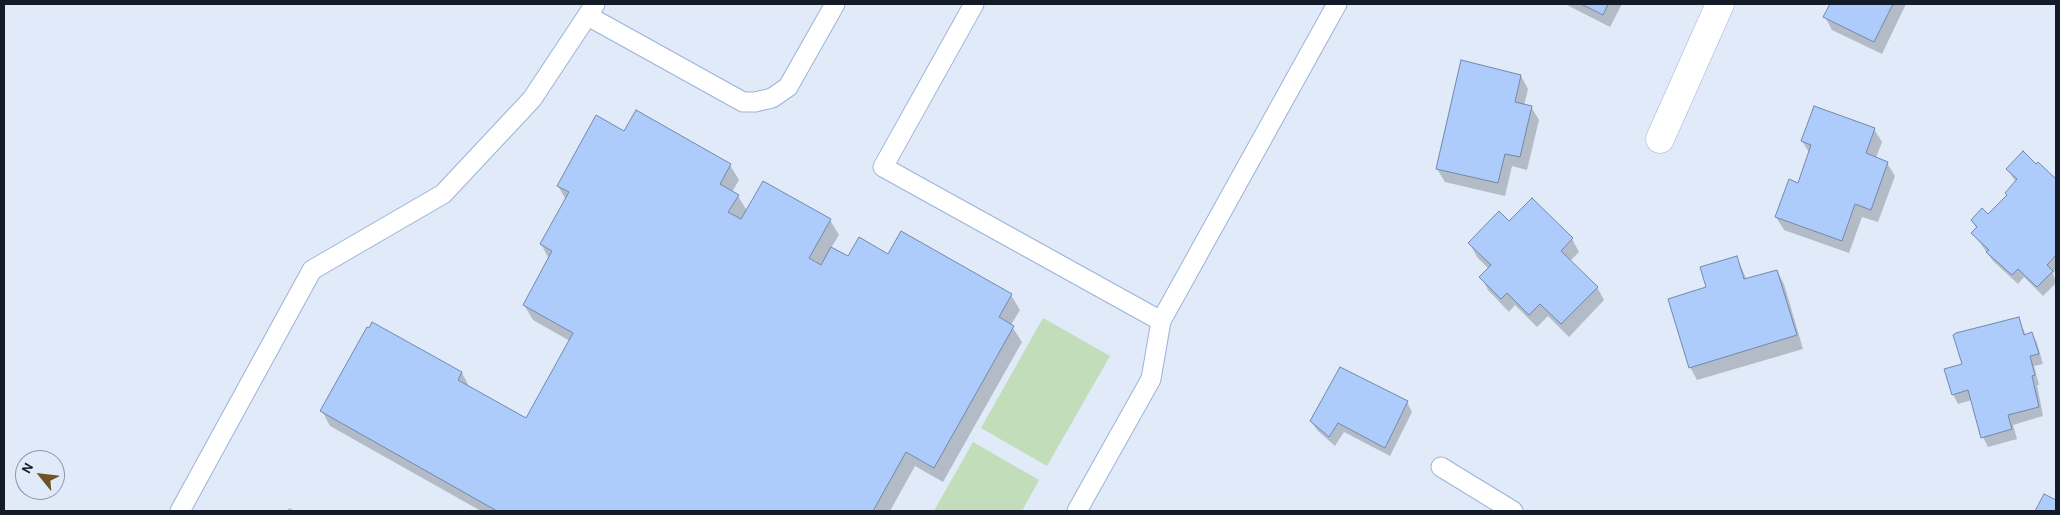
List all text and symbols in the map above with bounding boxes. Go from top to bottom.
north arrow [15,450,65,500]
text: N [19,461,36,476]

